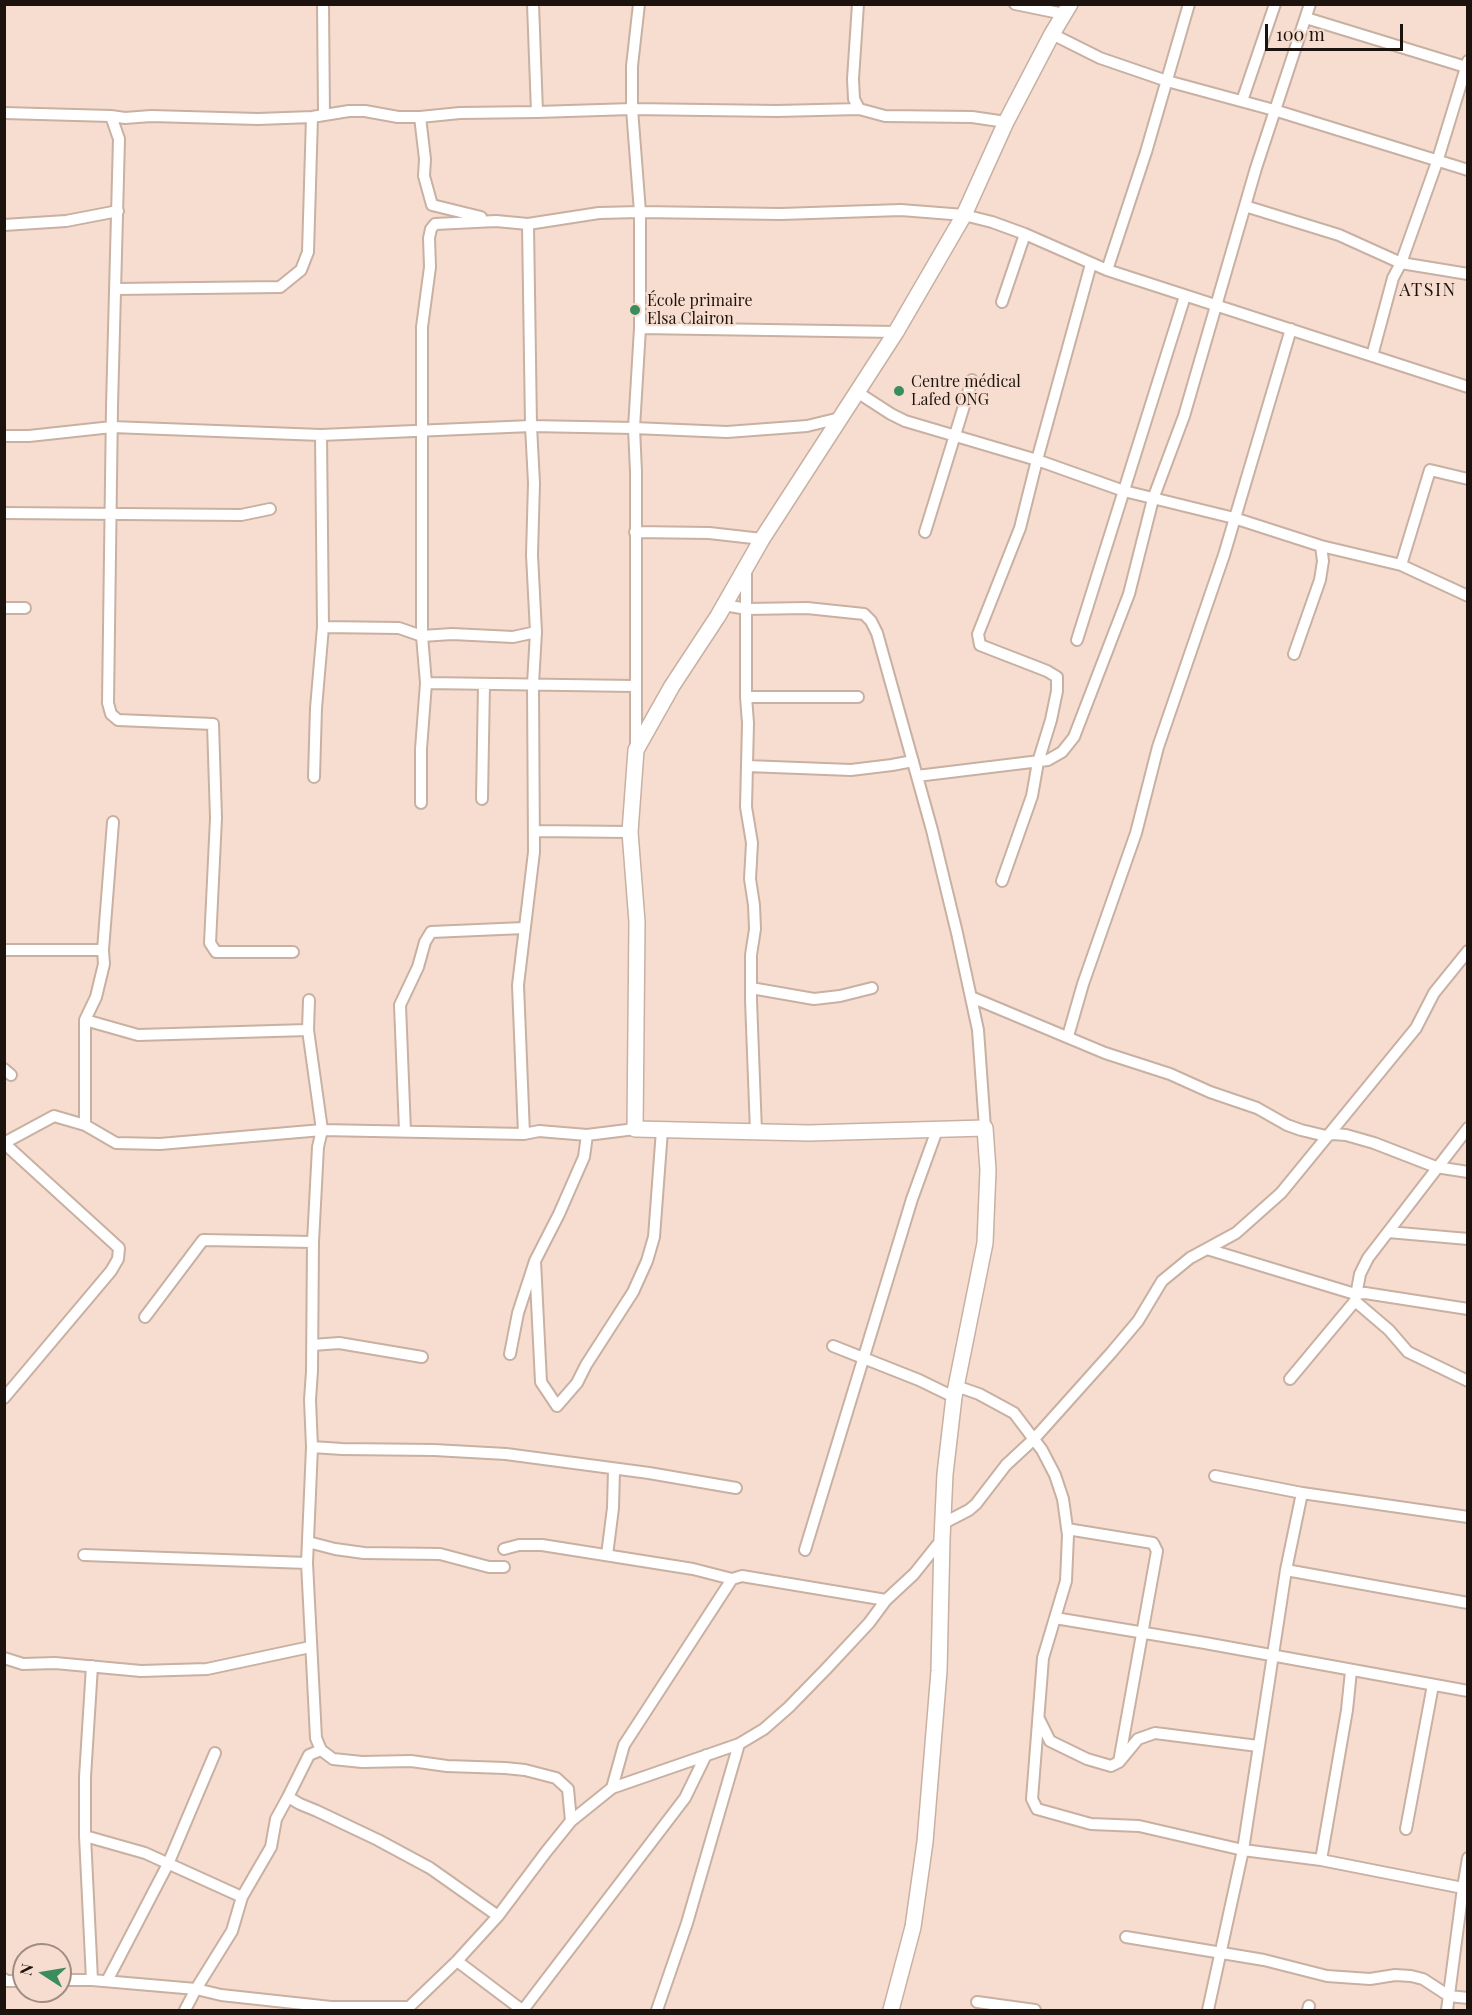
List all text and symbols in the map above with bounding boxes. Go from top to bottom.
scale bar [1268,12,1406,50]
text: 100 m [1276,22,1325,46]
district label: ATSIN [1399,279,1457,301]
place label: École primaire Elsa Clairon [647,291,752,329]
marker: École primaire Elsa Clairon [628,303,642,317]
place label: Centre médical Lafed ONG [911,372,1021,410]
marker: Centre médical Lafed ONG [892,384,906,398]
north arrow [12,1943,72,2003]
text: N [14,1962,37,1977]

